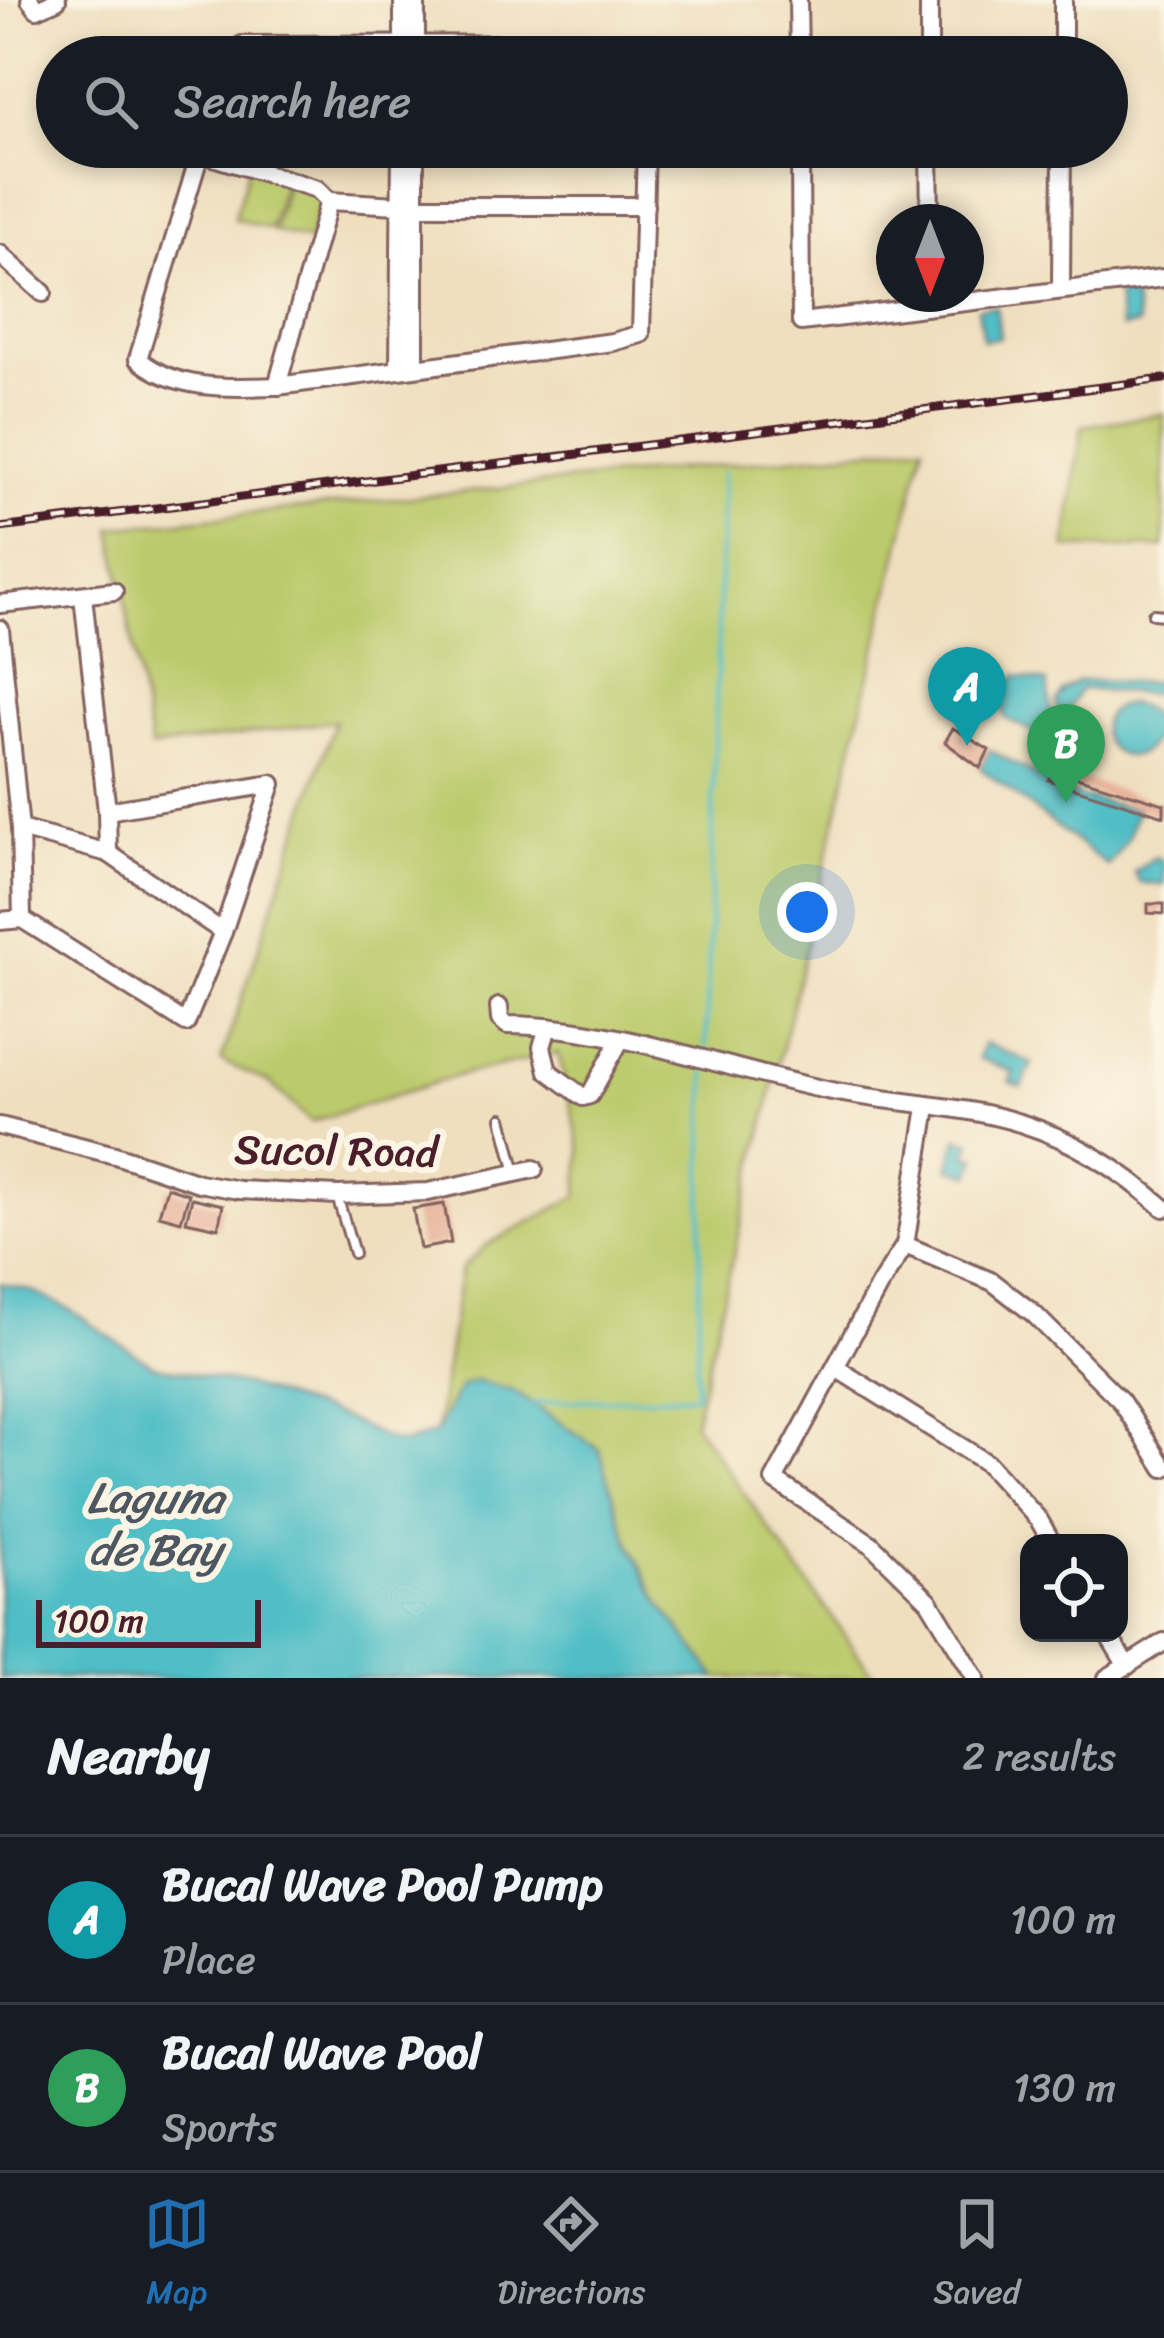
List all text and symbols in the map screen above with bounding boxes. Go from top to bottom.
search box [36,36,1128,168]
text: Search here [174,62,411,142]
icon: search [78,69,144,135]
north arrow [876,204,984,312]
pin: A [928,647,1006,746]
pin: B [1027,704,1105,803]
your location [777,882,837,942]
street label: Sucol Road [234,1112,441,1190]
water label: Laguna de Bay [86,1458,227,1590]
map controls [1020,1534,1128,1642]
button: locate [1020,1534,1128,1642]
text: 100 m [54,1592,144,1650]
scale bar [36,1594,261,1647]
text: Nearby [48,1711,209,1801]
text: 2 results [962,1722,1116,1791]
text: Bucal Wave Pool Pump [162,1845,603,1925]
text: A [74,1885,100,1954]
text: 100 m [1010,1885,1116,1954]
text: Place [162,1925,256,1994]
text: Bucal Wave Pool [162,2013,481,2093]
text: B [75,2053,99,2122]
text: 130 m [1013,2053,1116,2122]
text: Sports [162,2093,277,2162]
tab: Map [144,2191,210,2321]
tab: Directions [498,2191,645,2321]
tab: Saved [933,2191,1020,2321]

